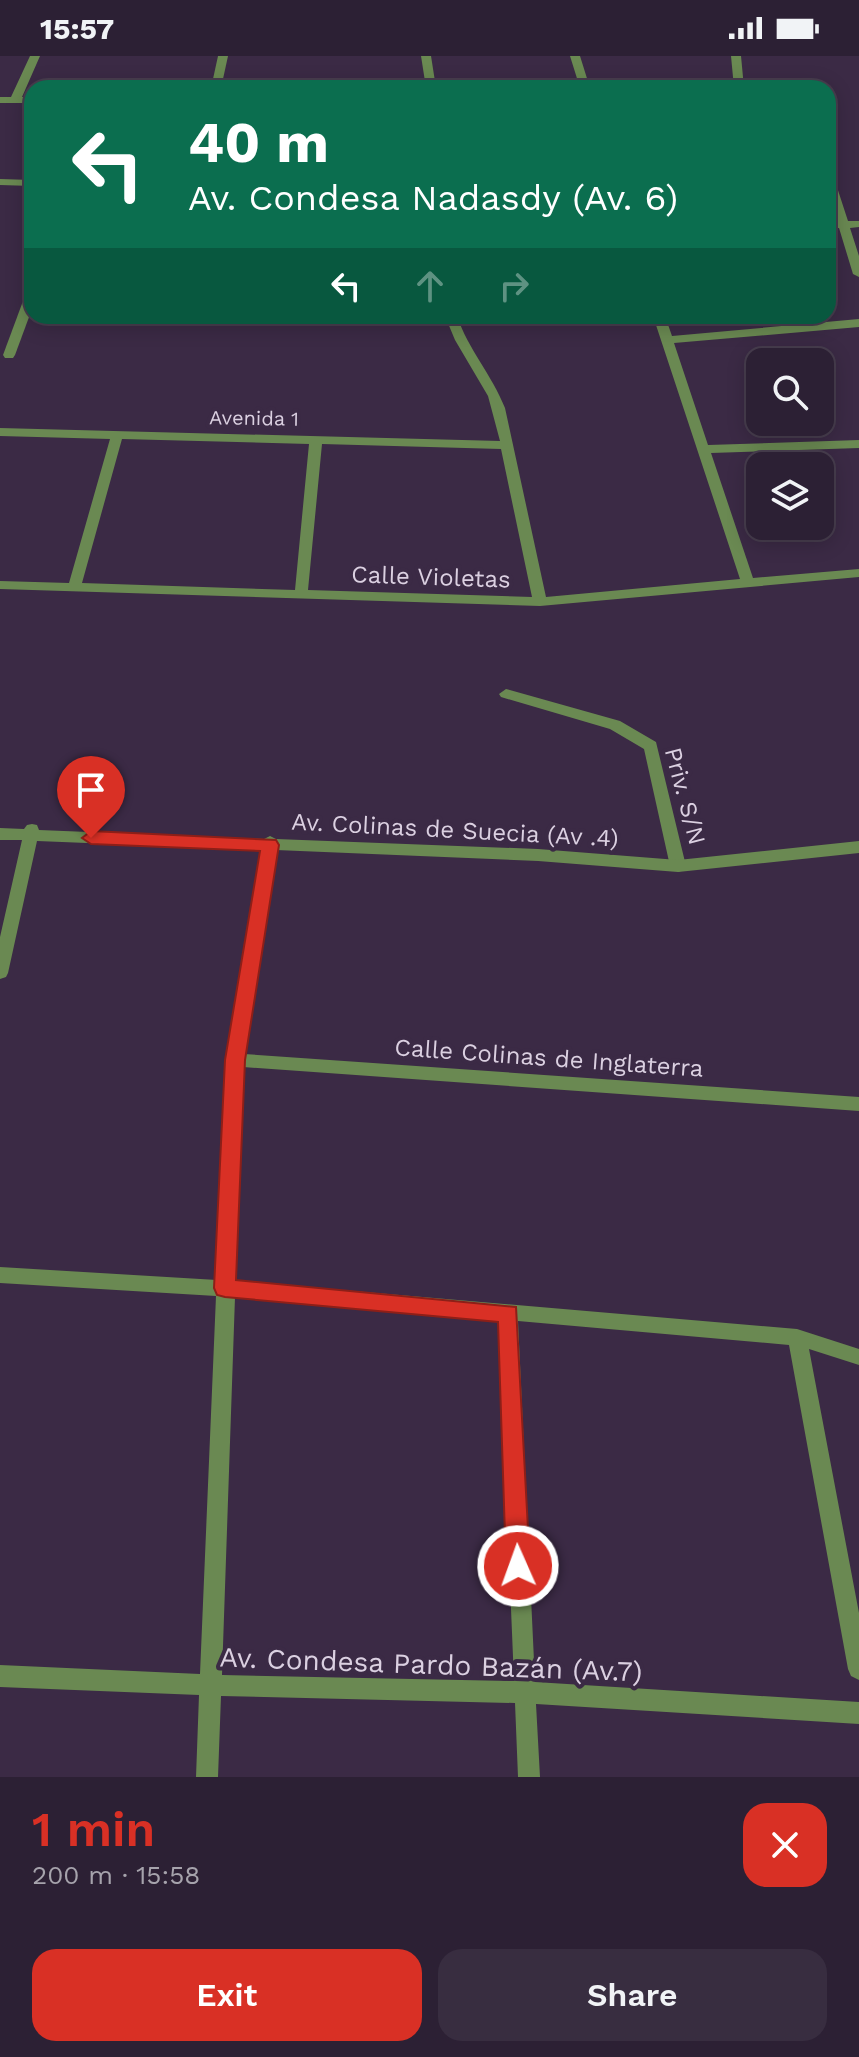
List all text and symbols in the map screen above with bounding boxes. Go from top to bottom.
text: 15:57 [40,11,114,46]
text: 40 m [188,110,329,176]
icon: left [56,112,160,216]
text: Av. Condesa Nadasdy (Av. 6) [188,177,678,219]
icon: left [324,264,368,308]
icon: ahead [408,264,452,308]
icon: right [492,264,536,308]
map controls [746,348,834,540]
button: search [746,348,834,436]
street label: Avenida 1 [209,405,299,431]
button: layers [746,452,834,540]
street label: Calle Violetas [351,560,511,594]
street label: Priv. S/N [659,744,711,848]
pin [57,756,125,838]
icon: arrive [69,768,113,812]
street label: Av. Colinas de Suecia (Av .4) [291,807,619,853]
street label: Calle Colinas de Inglaterra [394,1033,704,1083]
position arrow [476,1524,560,1608]
street label: Av. Condesa Pardo Bazán (Av.7) [219,1641,643,1688]
text: 1 min [32,1801,155,1858]
button: close [743,1803,827,1887]
text: 200 m · 15:58 [32,1860,200,1890]
button: Exit [32,1949,422,2041]
button: Share [438,1949,827,2041]

